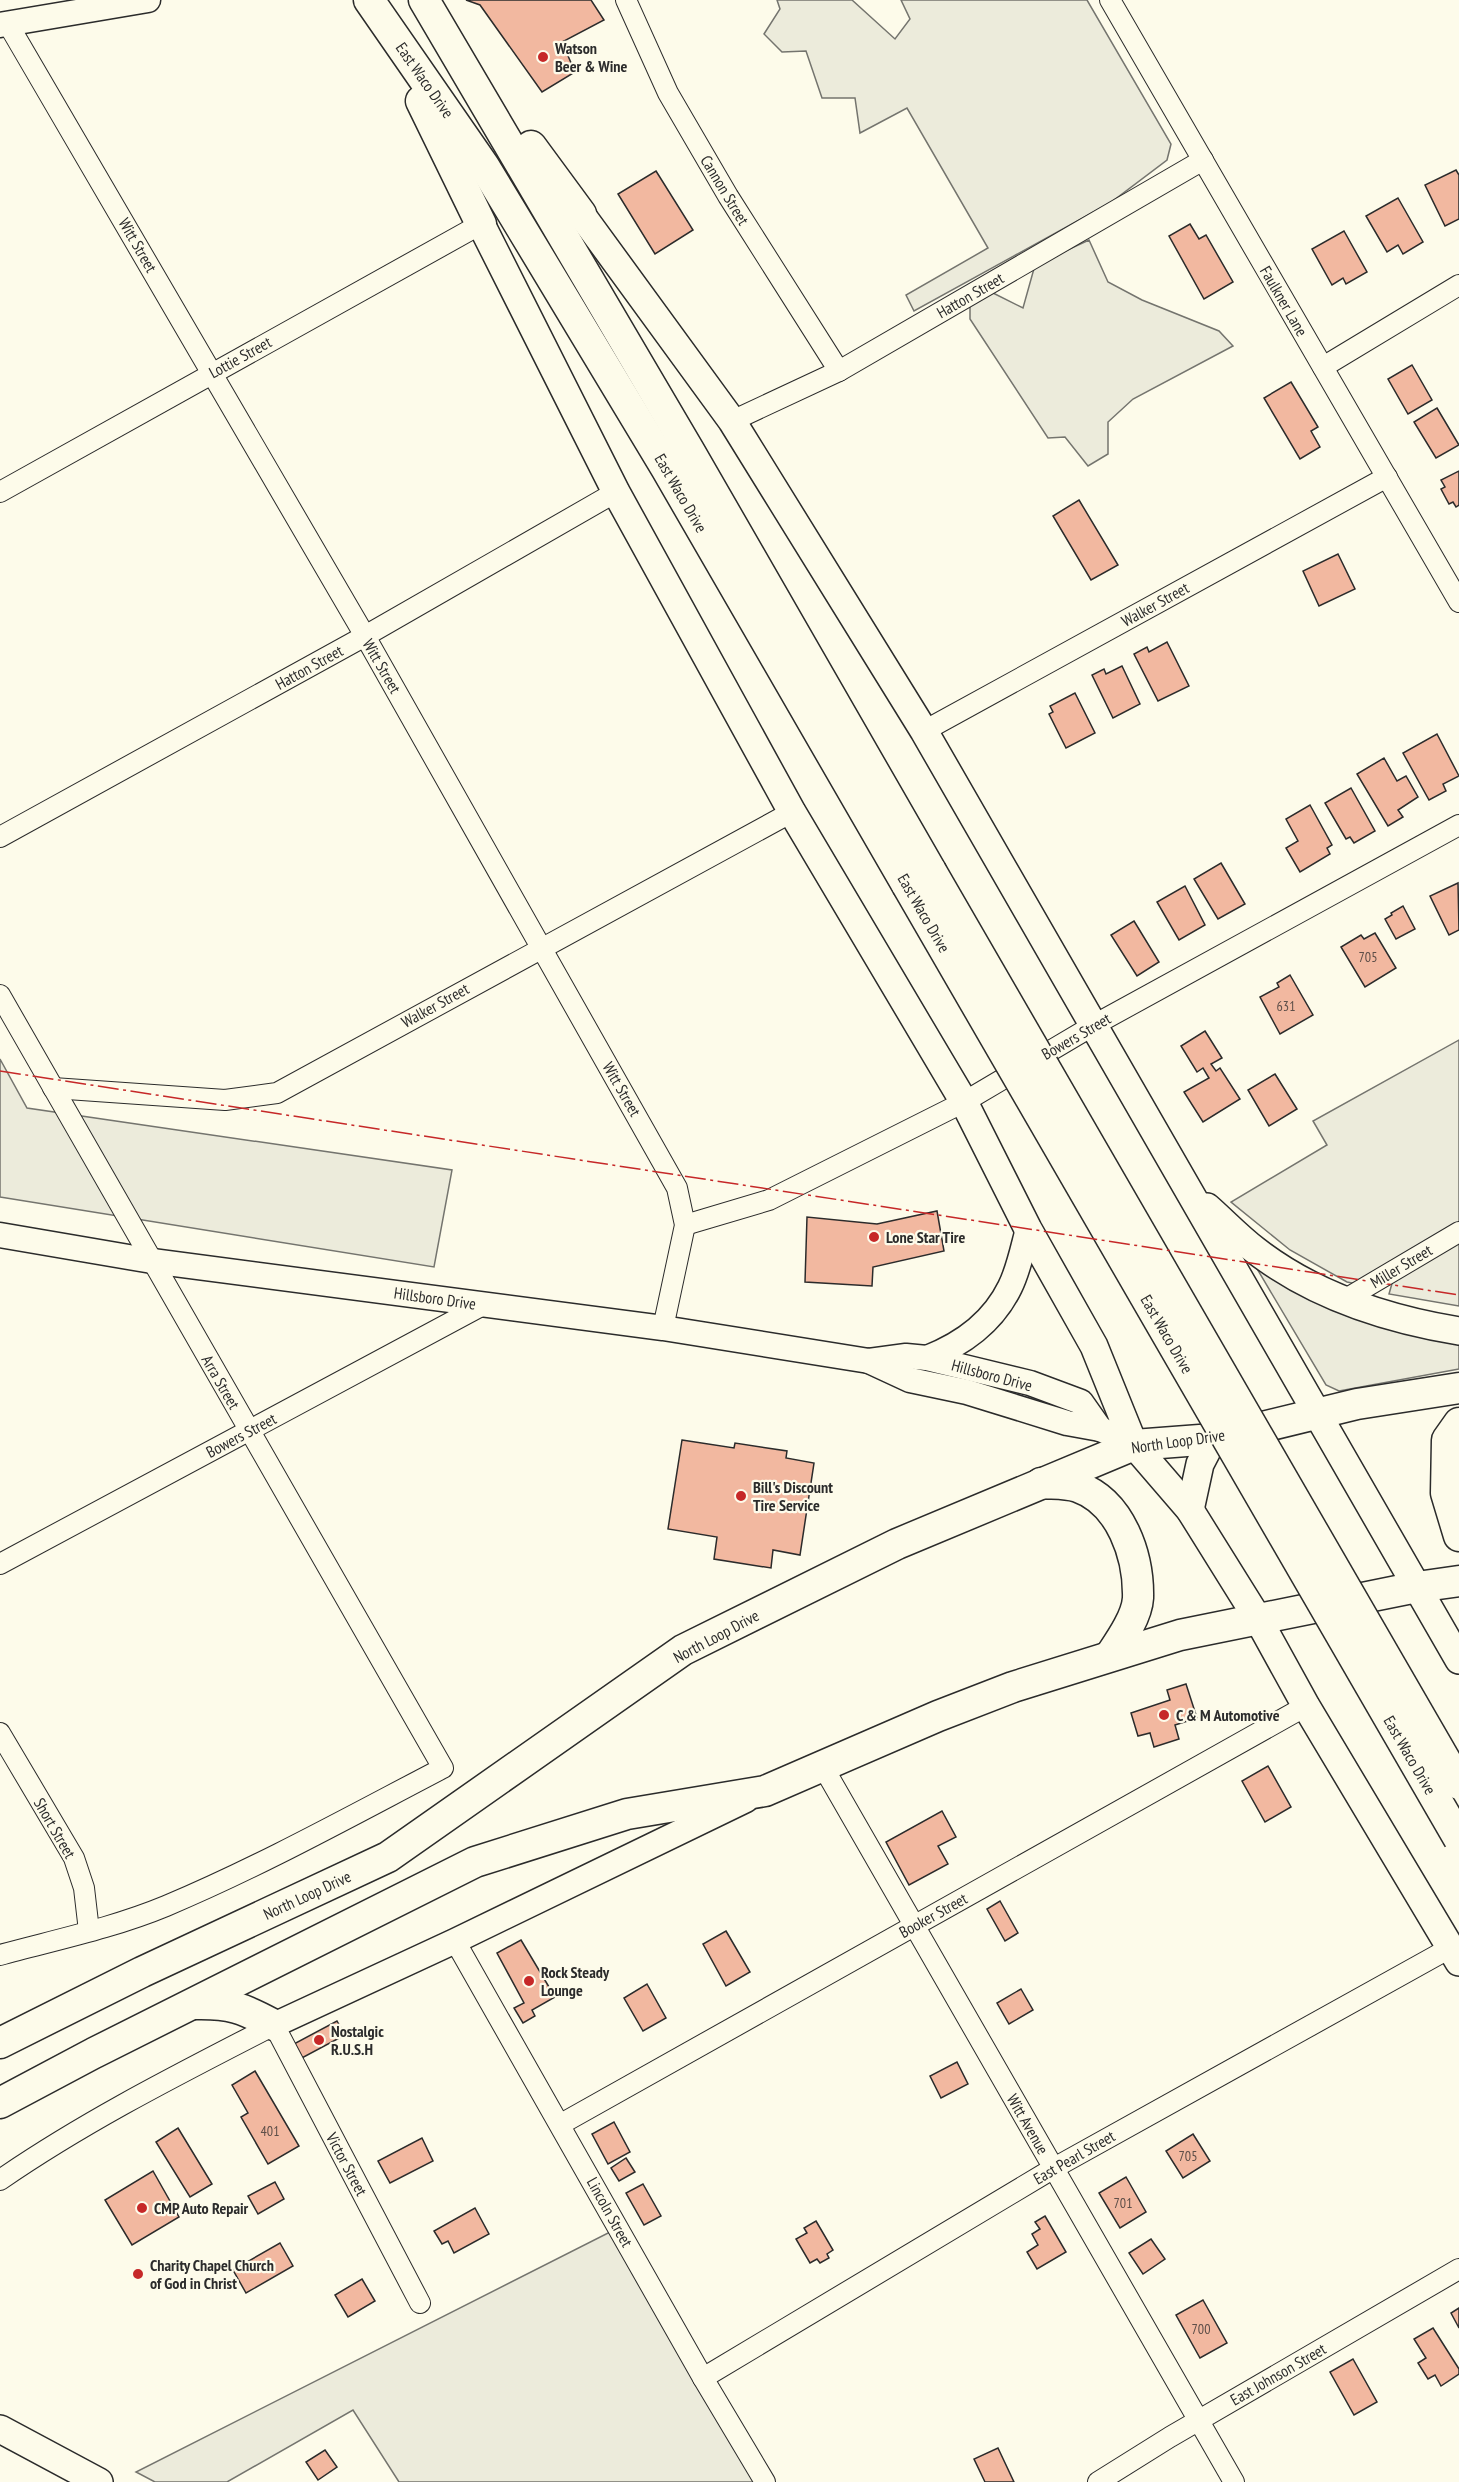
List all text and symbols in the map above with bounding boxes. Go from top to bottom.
street label: East Waco Drive [392,38,458,122]
place label: Watson Beer & Wine [554,38,627,76]
marker: Watson Beer & Wine [536,50,550,64]
street label: Cannon Street [696,151,754,229]
street label: Witt Street [114,214,162,276]
street label: Faulkner Lane [1256,262,1312,340]
street label: Hatton Street [933,268,1008,322]
street label: Lottie Street [205,331,275,382]
street label: East Waco Drive [650,450,712,536]
street label: Walker Street [1118,577,1193,631]
street label: Witt Street [358,635,406,697]
street label: Hatton Street [272,640,347,694]
street label: East Waco Drive [893,870,955,956]
house number: 705 [1359,948,1377,966]
street label: Walker Street [398,978,473,1032]
house number: 631 [1277,997,1295,1015]
street label: Bowers Street [1038,1008,1115,1064]
street label: Witt Street [598,1058,646,1120]
place label: Lone Star Tire [886,1227,965,1247]
marker: Lone Star Tire [867,1230,881,1244]
street label: Miller Street [1366,1239,1436,1292]
street label: Hillsboro Drive [393,1282,477,1314]
street label: East Waco Drive [1136,1291,1198,1377]
street label: Arra Street [198,1351,245,1413]
street label: Hillsboro Drive [950,1355,1034,1395]
street label: Bowers Street [203,1408,280,1462]
street label: North Loop Drive [1130,1425,1226,1457]
place label: Bill's Discount Tire Service [753,1477,833,1515]
marker: Bill's Discount Tire Service [734,1489,748,1503]
street label: North Loop Drive [670,1605,762,1667]
place label: C & M Automotive [1176,1705,1280,1725]
marker: C & M Automotive [1157,1708,1171,1722]
street label: East Waco Drive [1379,1712,1441,1798]
street label: Short Street [30,1794,81,1862]
street label: North Loop Drive [260,1866,354,1924]
street label: Booker Street [895,1888,971,1942]
place label: Rock Steady Lounge [541,1962,610,2000]
marker: Rock Steady Lounge [522,1974,536,1988]
place label: Nostalgic R.U.S.H [331,2021,384,2059]
marker: Nostalgic R.U.S.H [312,2033,326,2047]
street label: Witt Avenue [1003,2090,1053,2158]
house number: 401 [261,2122,279,2140]
street label: East Pearl Street [1030,2125,1119,2188]
street label: Victor Street [322,2128,372,2200]
house number: 705 [1179,2147,1197,2165]
street label: Lincoln Street [583,2174,638,2251]
house number: 701 [1114,2194,1132,2212]
place label: CMP Auto Repair [154,2198,249,2218]
marker: CMP Auto Repair [135,2201,149,2215]
place label: Charity Chapel Church of God in Christ [150,2255,274,2293]
marker: Charity Chapel Church of God in Christ [131,2267,145,2281]
house number: 700 [1192,2320,1210,2338]
street label: East Johnson Street [1227,2338,1330,2409]

